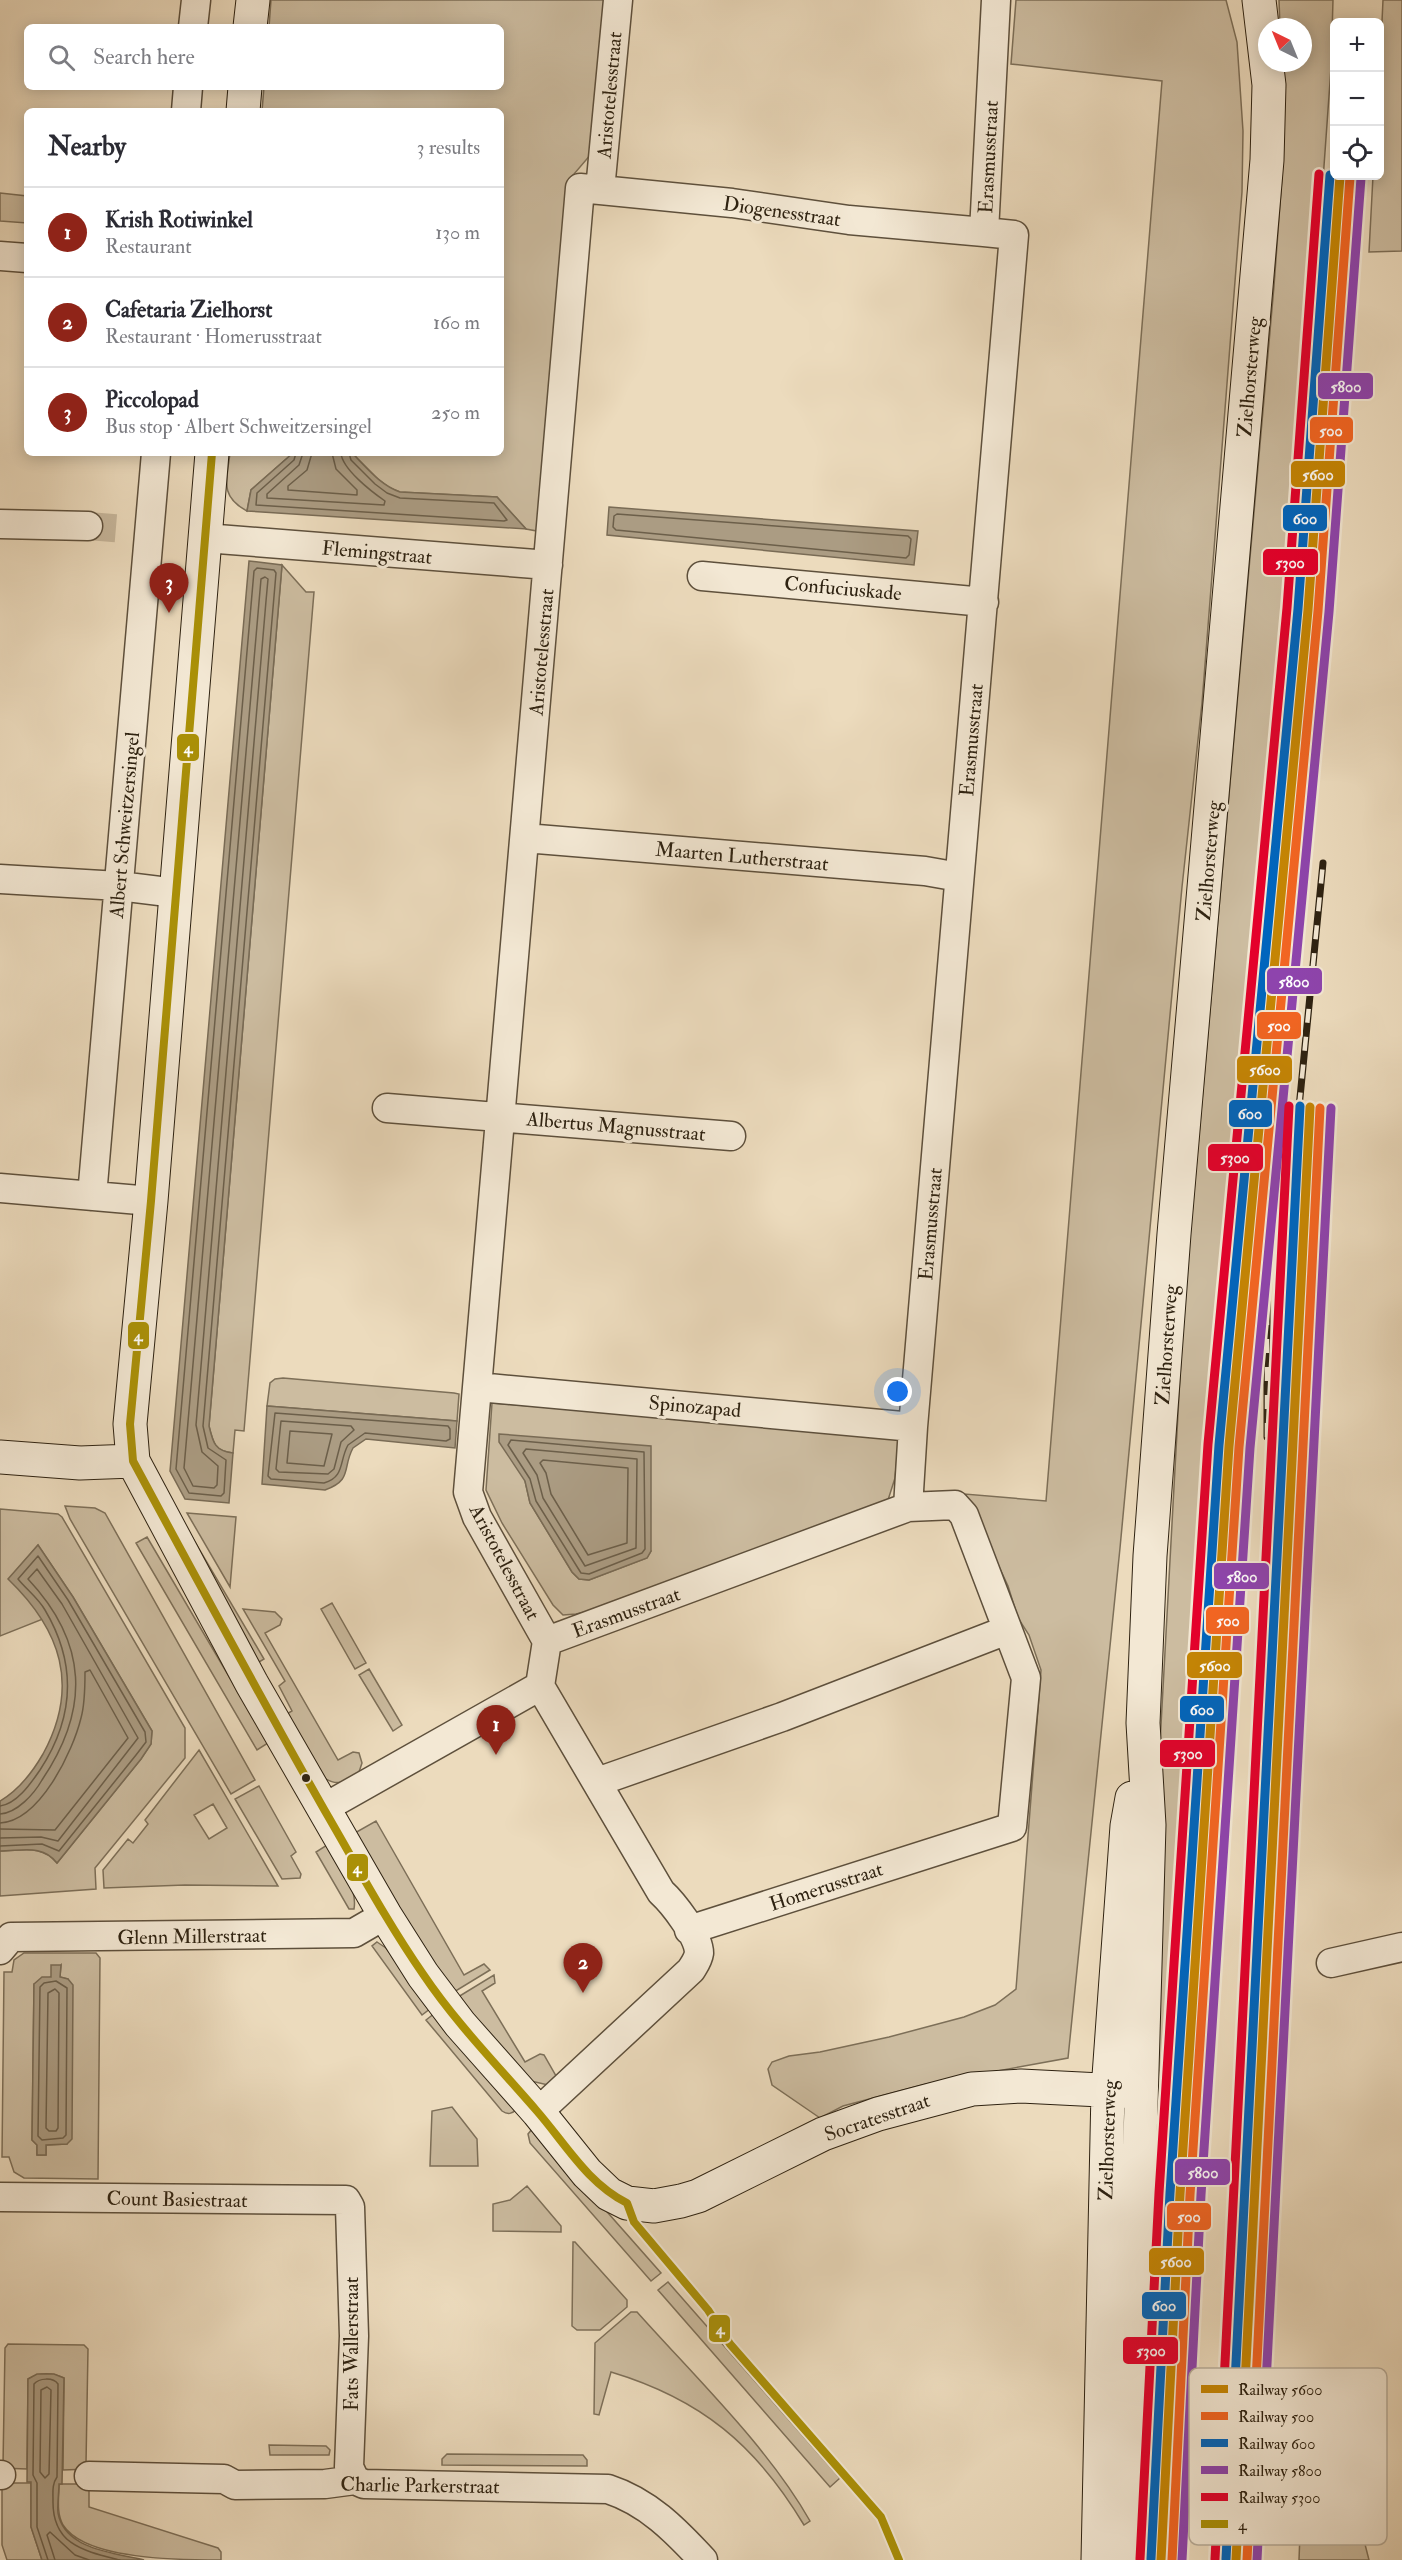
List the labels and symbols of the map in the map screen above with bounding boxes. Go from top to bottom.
north arrow [1258,18,1312,72]
street label: Aristotelesstraat [591,30,628,160]
street label: Erasmusstraat [973,99,1004,214]
street label: Diogenesstraat [721,191,843,232]
street label: Zielhorsterweg [1232,315,1267,438]
line badge: 5800 [1317,372,1374,400]
text: 5800 [1331,377,1361,397]
line badge: 500 [1309,416,1354,444]
text: 500 [1319,421,1343,441]
line badge: 5600 [1290,460,1346,488]
text: 5600 [1302,465,1334,485]
line badge: 600 [1282,504,1328,532]
text: 600 [1293,509,1317,529]
street label: Flemingstraat [321,535,434,570]
line badge: 5300 [1262,548,1319,576]
text: 5300 [1275,553,1305,573]
pin: 3 [150,564,188,613]
street label: Confuciuskade [783,571,903,606]
street label: Aristotelesstraat [523,587,560,717]
street label: Erasmusstraat [954,682,989,798]
street label: Albert Schweitzersingel [104,731,145,920]
line badge: 4 [176,733,200,762]
text: 4 [183,738,194,758]
street label: Zielhorsterweg [1191,799,1226,922]
street label: Maarten Lutherstraat [654,836,830,877]
line badge: 5800 [1266,967,1323,995]
text: 5800 [1279,972,1309,992]
line badge: 500 [1256,1011,1302,1040]
text: 500 [1267,1016,1291,1036]
line badge: 5600 [1236,1055,1293,1084]
text: 5600 [1249,1060,1281,1080]
line badge: 600 [1228,1099,1273,1128]
text: 600 [1238,1104,1262,1124]
street label: Albertus Magnusstraat [524,1106,707,1147]
line badge: 5300 [1207,1143,1264,1172]
text: 5300 [1220,1148,1250,1168]
street label: Erasmusstraat [913,1166,948,1282]
street label: Zielhorsterweg [1150,1283,1183,1406]
line badge: 4 [127,1321,150,1350]
text: 4 [133,1326,144,1346]
your location [883,1377,912,1406]
street label: Spinozapad [648,1390,742,1424]
street label: Aristotelesstraat [463,1499,546,1625]
line badge: 5800 [1213,1562,1270,1590]
text: 5800 [1227,1567,1257,1587]
street label: Erasmusstraat [569,1581,684,1644]
line badge: 500 [1205,1606,1250,1635]
text: 500 [1216,1611,1240,1631]
line badge: 5600 [1186,1651,1243,1679]
text: 5600 [1199,1656,1231,1676]
line badge: 600 [1179,1695,1225,1723]
text: 600 [1190,1700,1214,1720]
pin: 1 [476,1706,516,1755]
line badge: 5300 [1159,1739,1216,1768]
text: 5300 [1173,1744,1203,1764]
unlabelled marker [300,1772,312,1784]
line badge: 4 [346,1853,369,1882]
street label: Homerusstraat [766,1856,887,1917]
text: 4 [352,1858,363,1878]
street label: Glenn Millerstraat [117,1923,267,1950]
pin: 2 [564,1944,602,1993]
street label: Zielhorsterweg [1093,2078,1122,2201]
street label: Socratesstraat [821,2088,934,2147]
line badge: 5800 [1174,2158,1231,2186]
text: 5800 [1188,2163,1218,2183]
street label: Count Basiestraat [106,2186,248,2213]
line badge: 500 [1166,2202,1212,2231]
text: 500 [1177,2207,1201,2227]
line badge: 5600 [1148,2247,1205,2276]
text: 5600 [1160,2252,1192,2272]
street label: Fats Wallerstraat [339,2276,364,2411]
line badge: 600 [1141,2291,1187,2320]
text: 600 [1152,2296,1176,2316]
line badge: 4 [708,2314,731,2343]
text: 4 [715,2319,726,2339]
line badge: 5300 [1122,2336,1179,2365]
text: 5300 [1136,2341,1166,2361]
legend [1189,2368,1387,2545]
text: Railway 5600 [1238,2380,1322,2400]
text: Railway 500 [1238,2407,1314,2427]
text: Railway 600 [1238,2434,1315,2454]
text: Railway 5800 [1238,2461,1322,2481]
street label: Charlie Parkerstraat [340,2472,500,2499]
text: Railway 5300 [1238,2488,1321,2508]
text: 4 [1238,2515,1248,2535]

